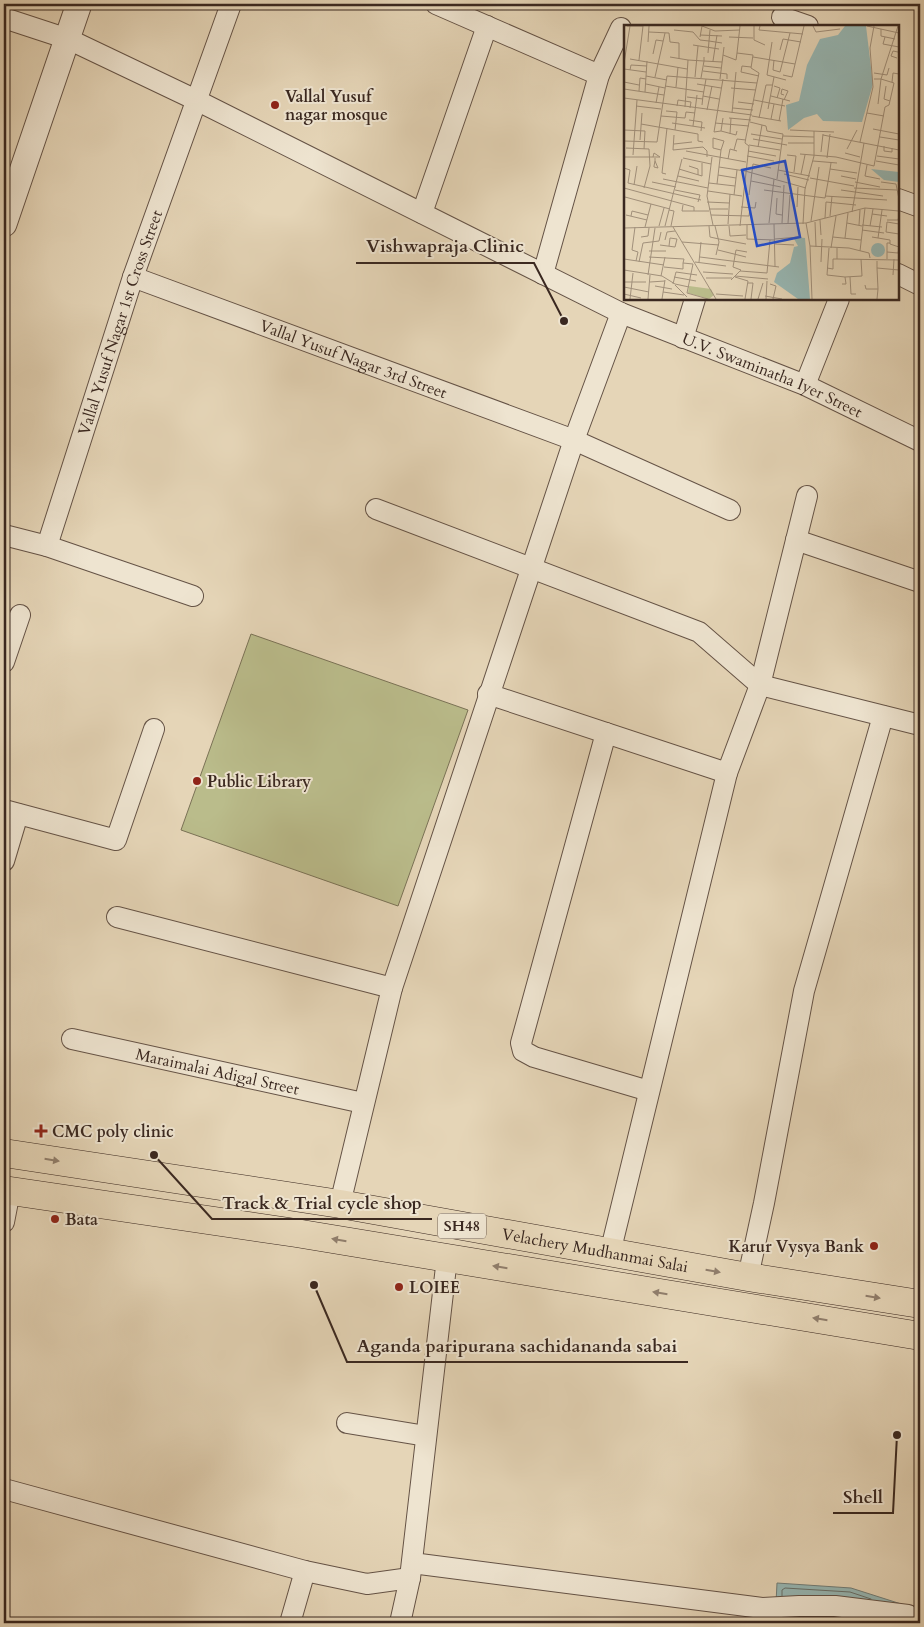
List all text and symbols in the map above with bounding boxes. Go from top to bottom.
inset map [624,25,899,300]
place label: Vallal Yusuf nagar mosque [285,86,388,126]
marker: Vallal Yusuf nagar mosque [269,99,281,111]
street label: Vallal Yusuf Nagar 1st Cross Street [73,207,168,438]
callout: Vishwapraja Clinic [356,230,534,263]
text: Vishwapraja Clinic [366,234,524,259]
street label: Vallal Yusuf Nagar 3rd Street [256,315,450,404]
street label: U.V. Swaminatha Iyer Street [679,328,866,423]
place label: Public Library [207,771,311,793]
marker: Public Library [191,775,203,787]
street label: Maraimalai Adigal Street [134,1043,301,1101]
place label: CMC poly clinic [52,1121,174,1143]
marker: CMC poly clinic [34,1124,48,1138]
one-way arrow [44,1157,60,1165]
callout: Track & Trial cycle shop [212,1186,432,1219]
text: Track & Trial cycle shop [222,1191,422,1216]
place label: Bata [65,1209,98,1231]
marker: Bata [49,1213,61,1225]
road number: SH48 [438,1214,486,1238]
street label: Velachery Mudhanmai Salai [500,1223,690,1278]
one-way arrow [331,1235,347,1243]
place label: Karur Vysya Bank [728,1236,864,1258]
marker: Karur Vysya Bank [868,1240,880,1252]
one-way arrow [491,1262,507,1270]
one-way arrow [705,1268,721,1276]
place label: LOIEE [409,1277,460,1299]
marker: LOIEE [393,1281,405,1293]
one-way arrow [652,1289,668,1297]
one-way arrow [865,1293,881,1301]
one-way arrow [812,1315,828,1323]
callout: Aganda paripurana sachidananda sabai [347,1329,688,1362]
text: Aganda paripurana sachidananda sabai [357,1334,677,1359]
callout: Shell [833,1480,893,1513]
text: Shell [843,1485,883,1510]

